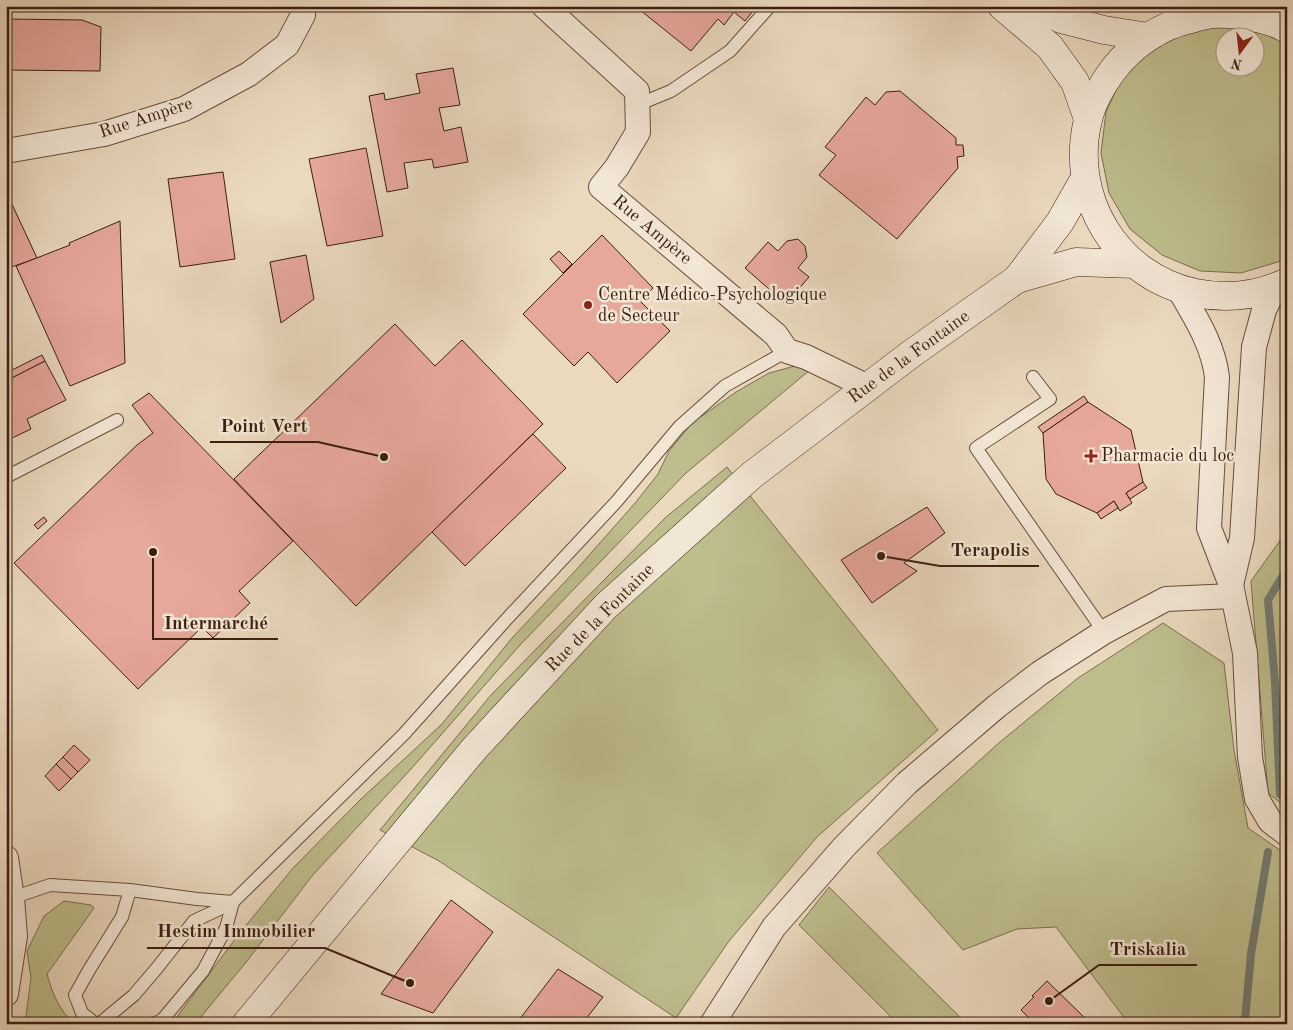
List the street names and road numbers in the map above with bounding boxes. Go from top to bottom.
street label: Rue Ampère [97,94,195,142]
street label: Rue Ampère [609,192,695,268]
street label: Rue de la Fontaine [845,307,973,407]
street label: Rue de la Fontaine [542,560,658,676]

